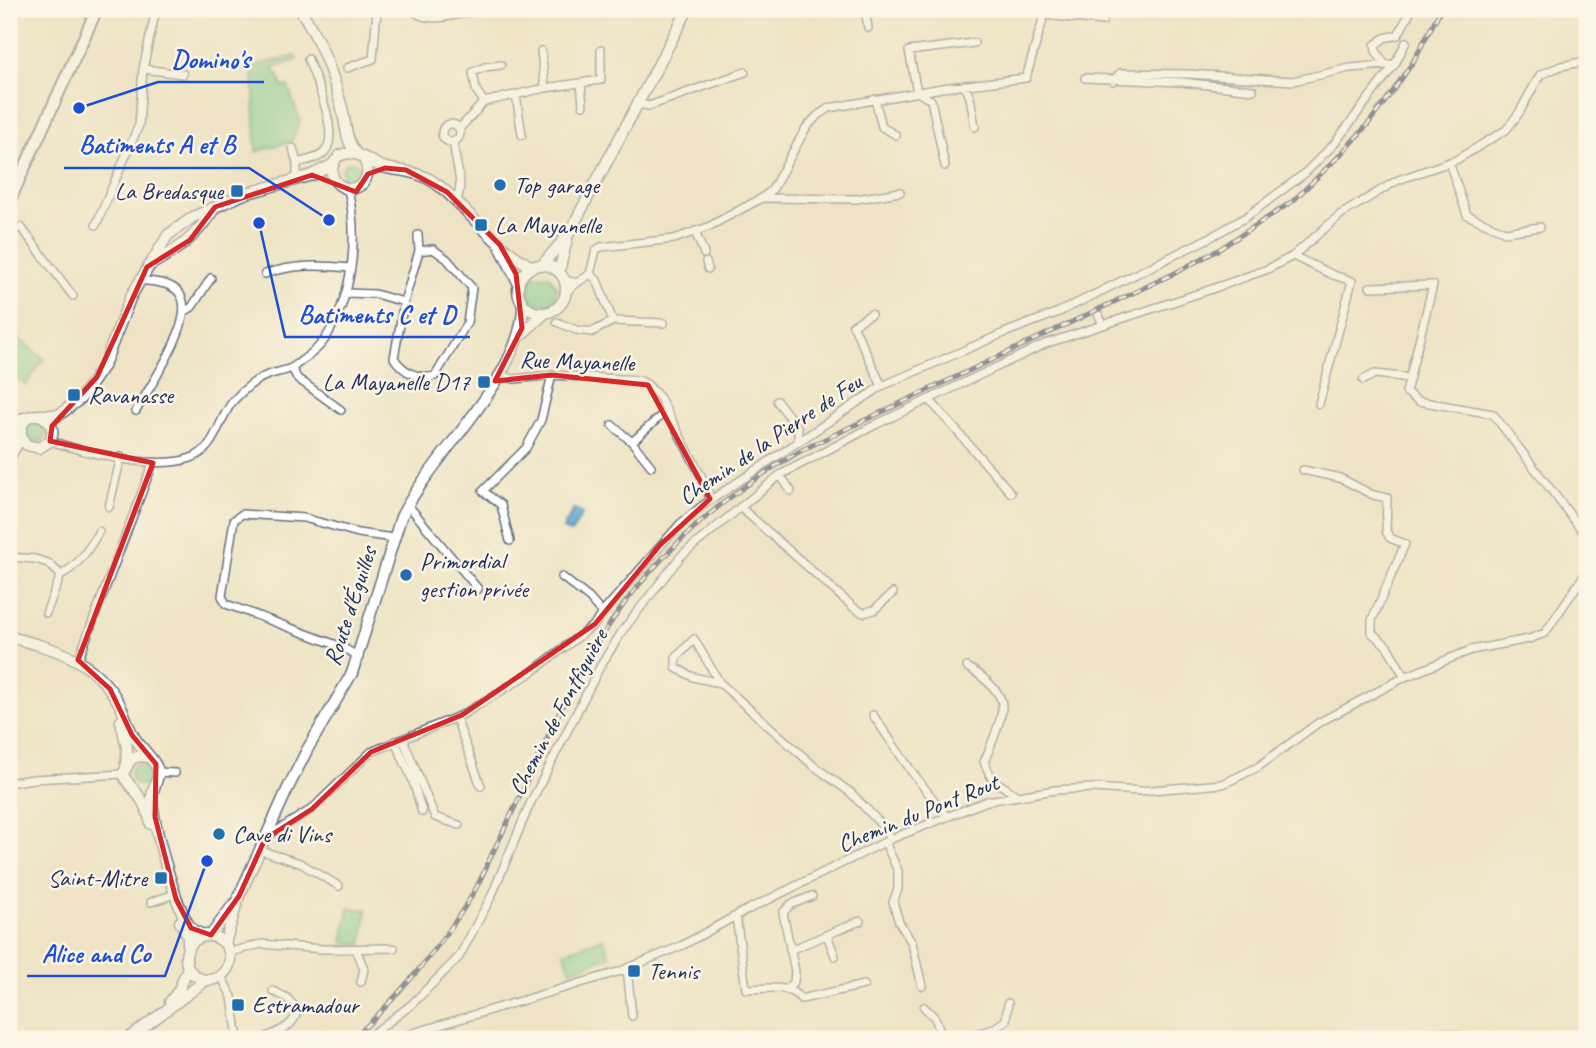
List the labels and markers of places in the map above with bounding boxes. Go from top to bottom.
callout: Domino's [158,35,264,82]
callout: Batiments A et B [64,121,249,168]
place label: Top garage [514,170,601,200]
place label: La Bredasque [115,176,225,206]
marker: Top garage [492,177,508,193]
marker: La Bredasque [229,183,245,199]
place label: La Mayanelle [495,210,603,240]
marker: La Mayanelle [473,217,489,233]
callout: Batiments C et D [285,290,470,337]
place label: La Mayanelle D17 [323,367,471,397]
marker: La Mayanelle D17 [476,374,492,390]
place label: Ravanasse [88,380,175,410]
marker: Ravanasse [66,387,82,403]
place label: Primordial gestion privée [420,546,530,604]
marker: Primordial gestion privée [398,567,414,583]
place label: Cave di Vins [233,819,334,849]
marker: Cave di Vins [211,826,227,842]
place label: Saint-Mitre [48,863,149,893]
marker: Saint-Mitre [153,870,169,886]
callout: Alice and Co [27,929,165,976]
place label: Tennis [648,956,701,986]
marker: Tennis [626,963,642,979]
place label: Estramadour [252,990,361,1020]
marker: Estramadour [230,997,246,1013]

